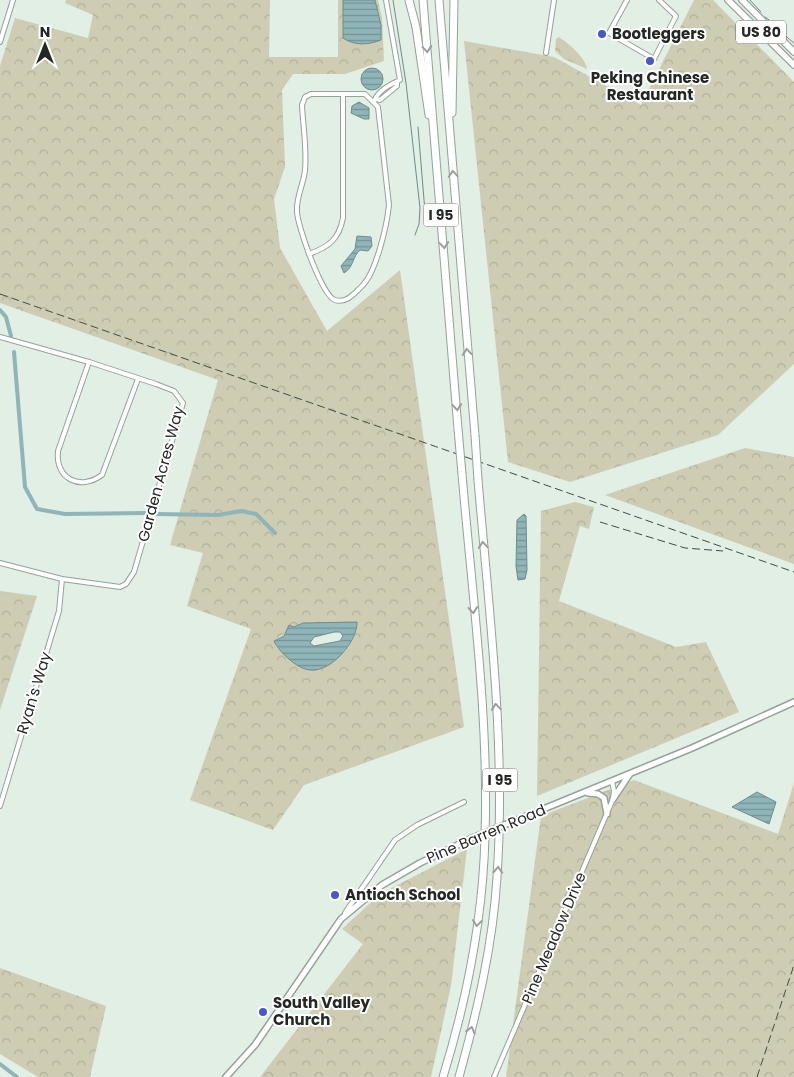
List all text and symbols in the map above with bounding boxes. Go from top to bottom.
north arrow [20,20,70,70]
road number: US 80 [736,21,786,44]
text: N [40,22,50,42]
place label: Bootleggers [612,23,705,44]
marker: Bootleggers [596,28,608,40]
one-way arrow [422,45,433,53]
marker: Peking Chinese Restaurant [644,55,656,67]
place label: Peking Chinese Restaurant [591,67,709,105]
one-way arrow [447,170,458,178]
road number: I 95 [424,204,458,226]
one-way arrow [438,242,449,250]
one-way arrow [462,347,473,355]
street label: Garden Acres Way [132,403,189,544]
one-way arrow [451,404,462,412]
one-way arrow [478,541,489,549]
one-way arrow [468,606,479,614]
street label: Ryan's Way [11,649,56,736]
one-way arrow [491,703,502,711]
road number: I 95 [482,768,518,792]
street label: Pine Barren Road [423,799,549,868]
one-way arrow [492,866,503,874]
street label: Pine Meadow Drive [516,869,591,1007]
place label: Antioch School [345,884,461,905]
marker: Antioch School [329,889,341,901]
one-way arrow [473,918,483,927]
place label: South Valley Church [273,992,370,1030]
marker: South Valley Church [257,1006,269,1018]
one-way arrow [466,1027,476,1035]

